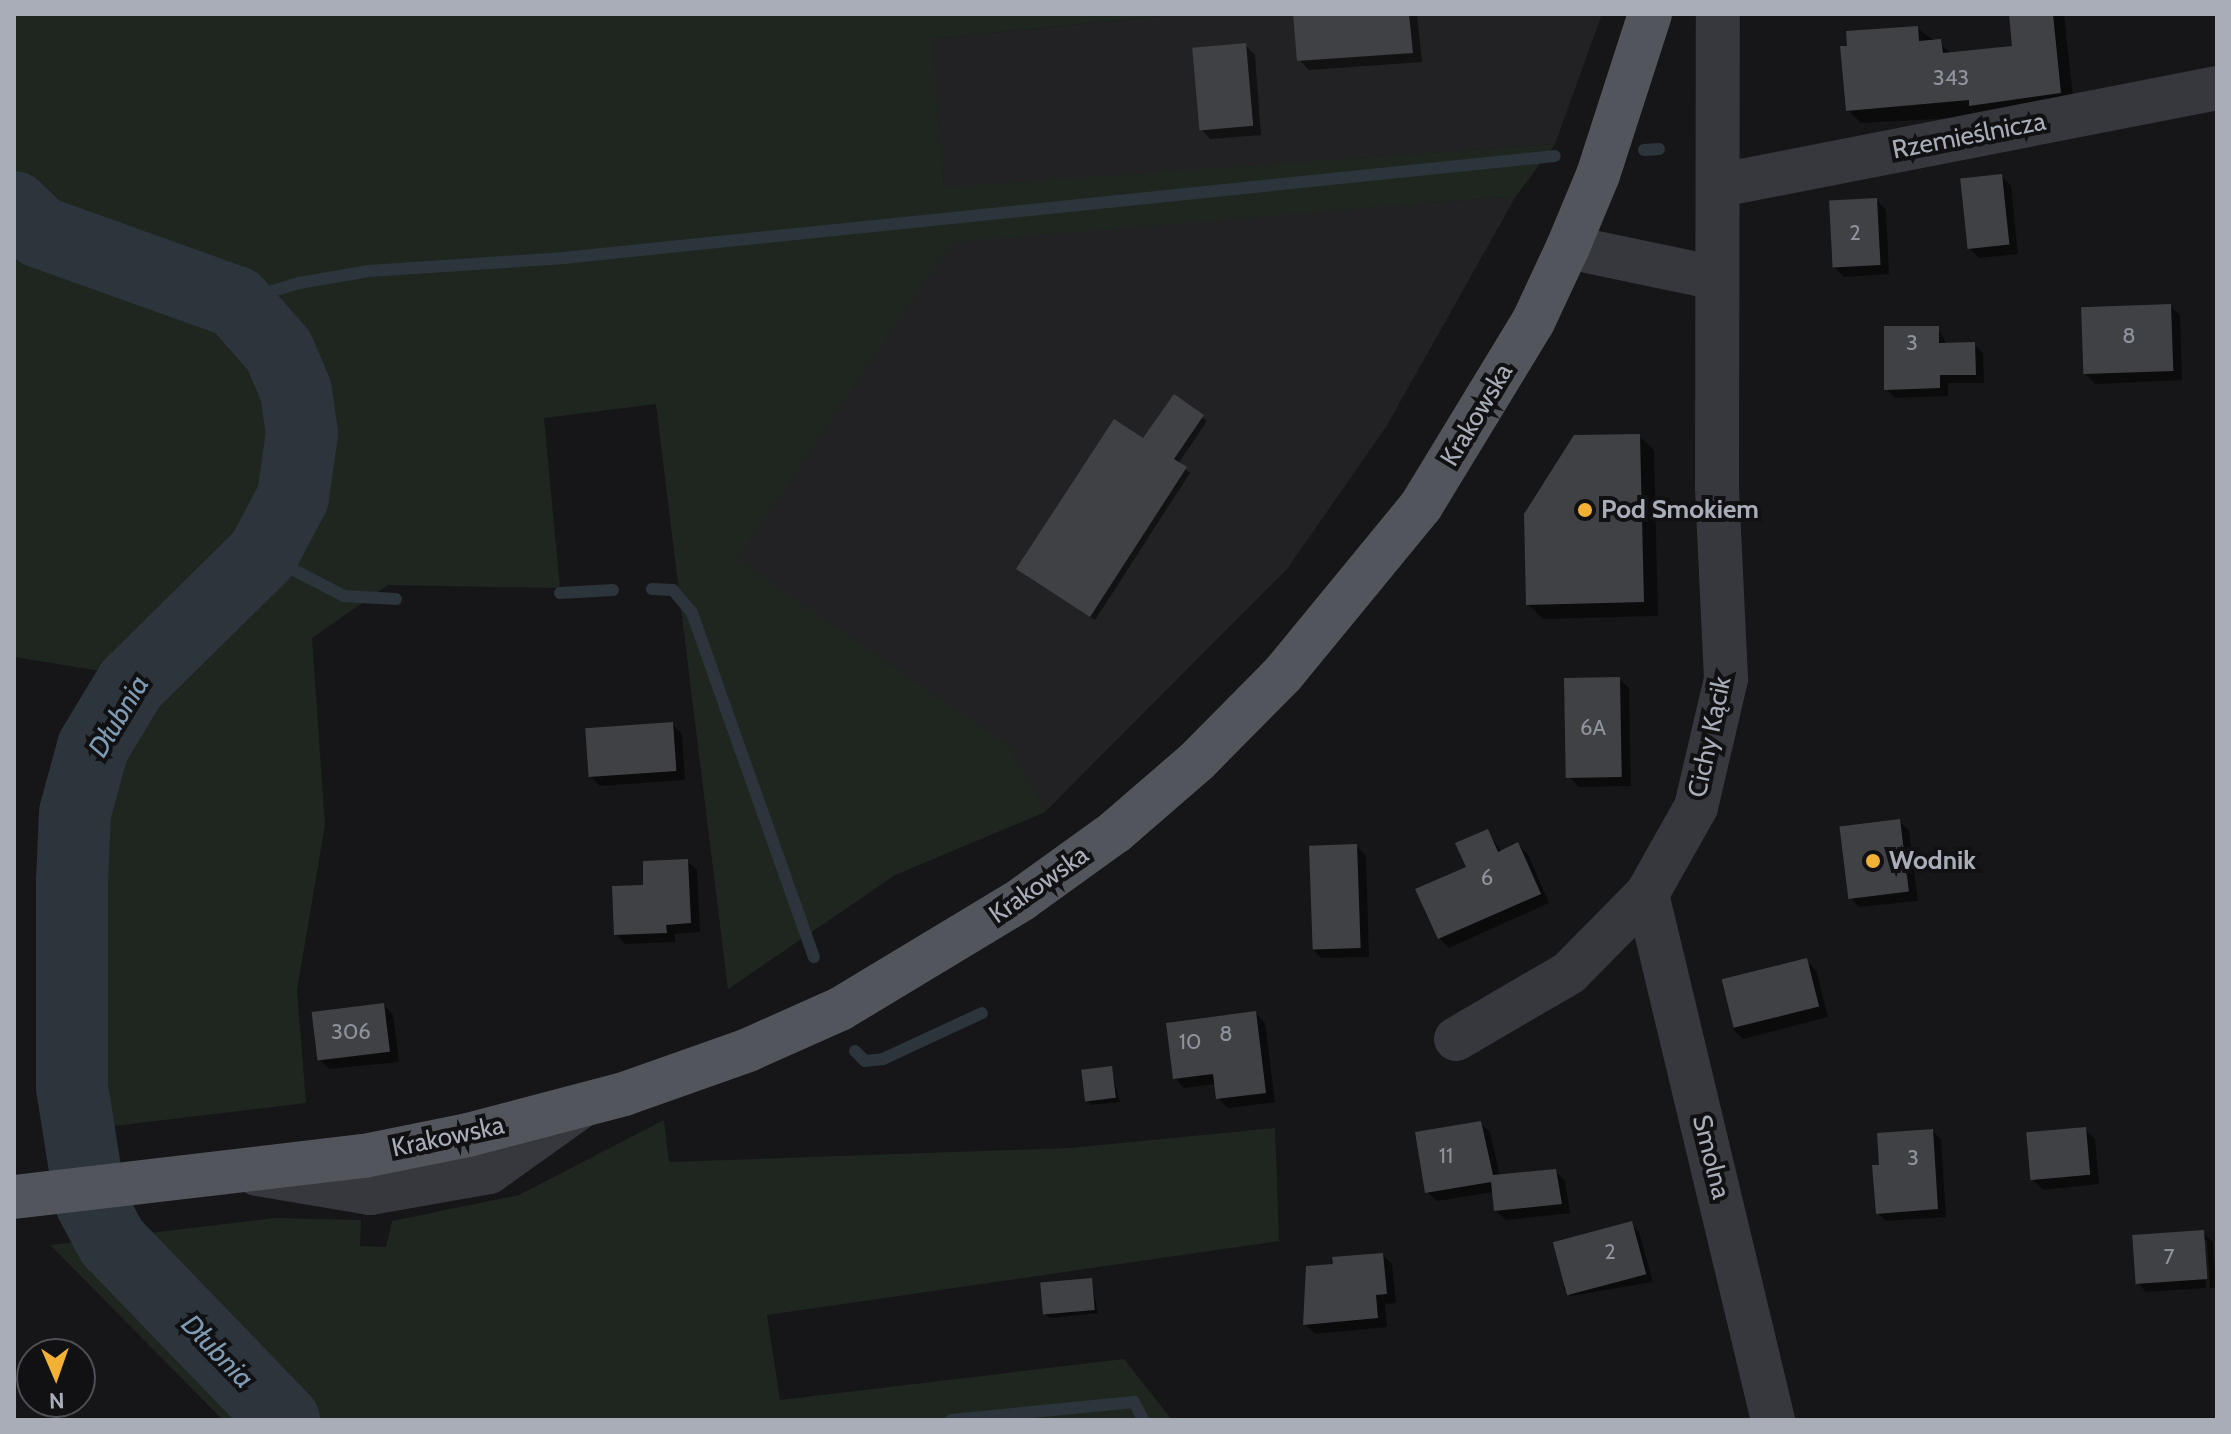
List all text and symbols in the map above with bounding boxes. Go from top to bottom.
house number: 343 [1933,65,1969,91]
street label: Rzemieślnicza [1889,106,2049,166]
house number: 2 [1849,220,1861,246]
house number: 8 [2122,323,2136,349]
house number: 3 [1906,330,1918,356]
street label: Krakowska [1434,358,1520,472]
place label: Pod Smokiem [1601,494,1759,526]
marker: Pod Smokiem [1576,501,1594,519]
water label: Dłubnia [81,669,155,763]
street label: Cichy Kącik [1682,674,1738,800]
house number: 6A [1580,715,1606,741]
street label: Krakowska [983,840,1095,930]
place label: Wodnik [1889,845,1976,877]
marker: Wodnik [1864,852,1882,870]
house number: 6 [1481,865,1493,891]
house number: 306 [331,1019,371,1045]
house number: 8 [1219,1021,1233,1047]
house number: 10 [1179,1029,1201,1055]
street label: Krakowska [389,1110,507,1164]
street label: Smolna [1686,1112,1736,1202]
house number: 11 [1439,1143,1453,1169]
house number: 3 [1907,1145,1919,1171]
house number: 2 [1604,1239,1616,1265]
house number: 7 [2163,1244,2175,1270]
water label: Dłubnia [175,1307,261,1395]
north arrow [16,1338,96,1418]
text: N [49,1387,65,1414]

